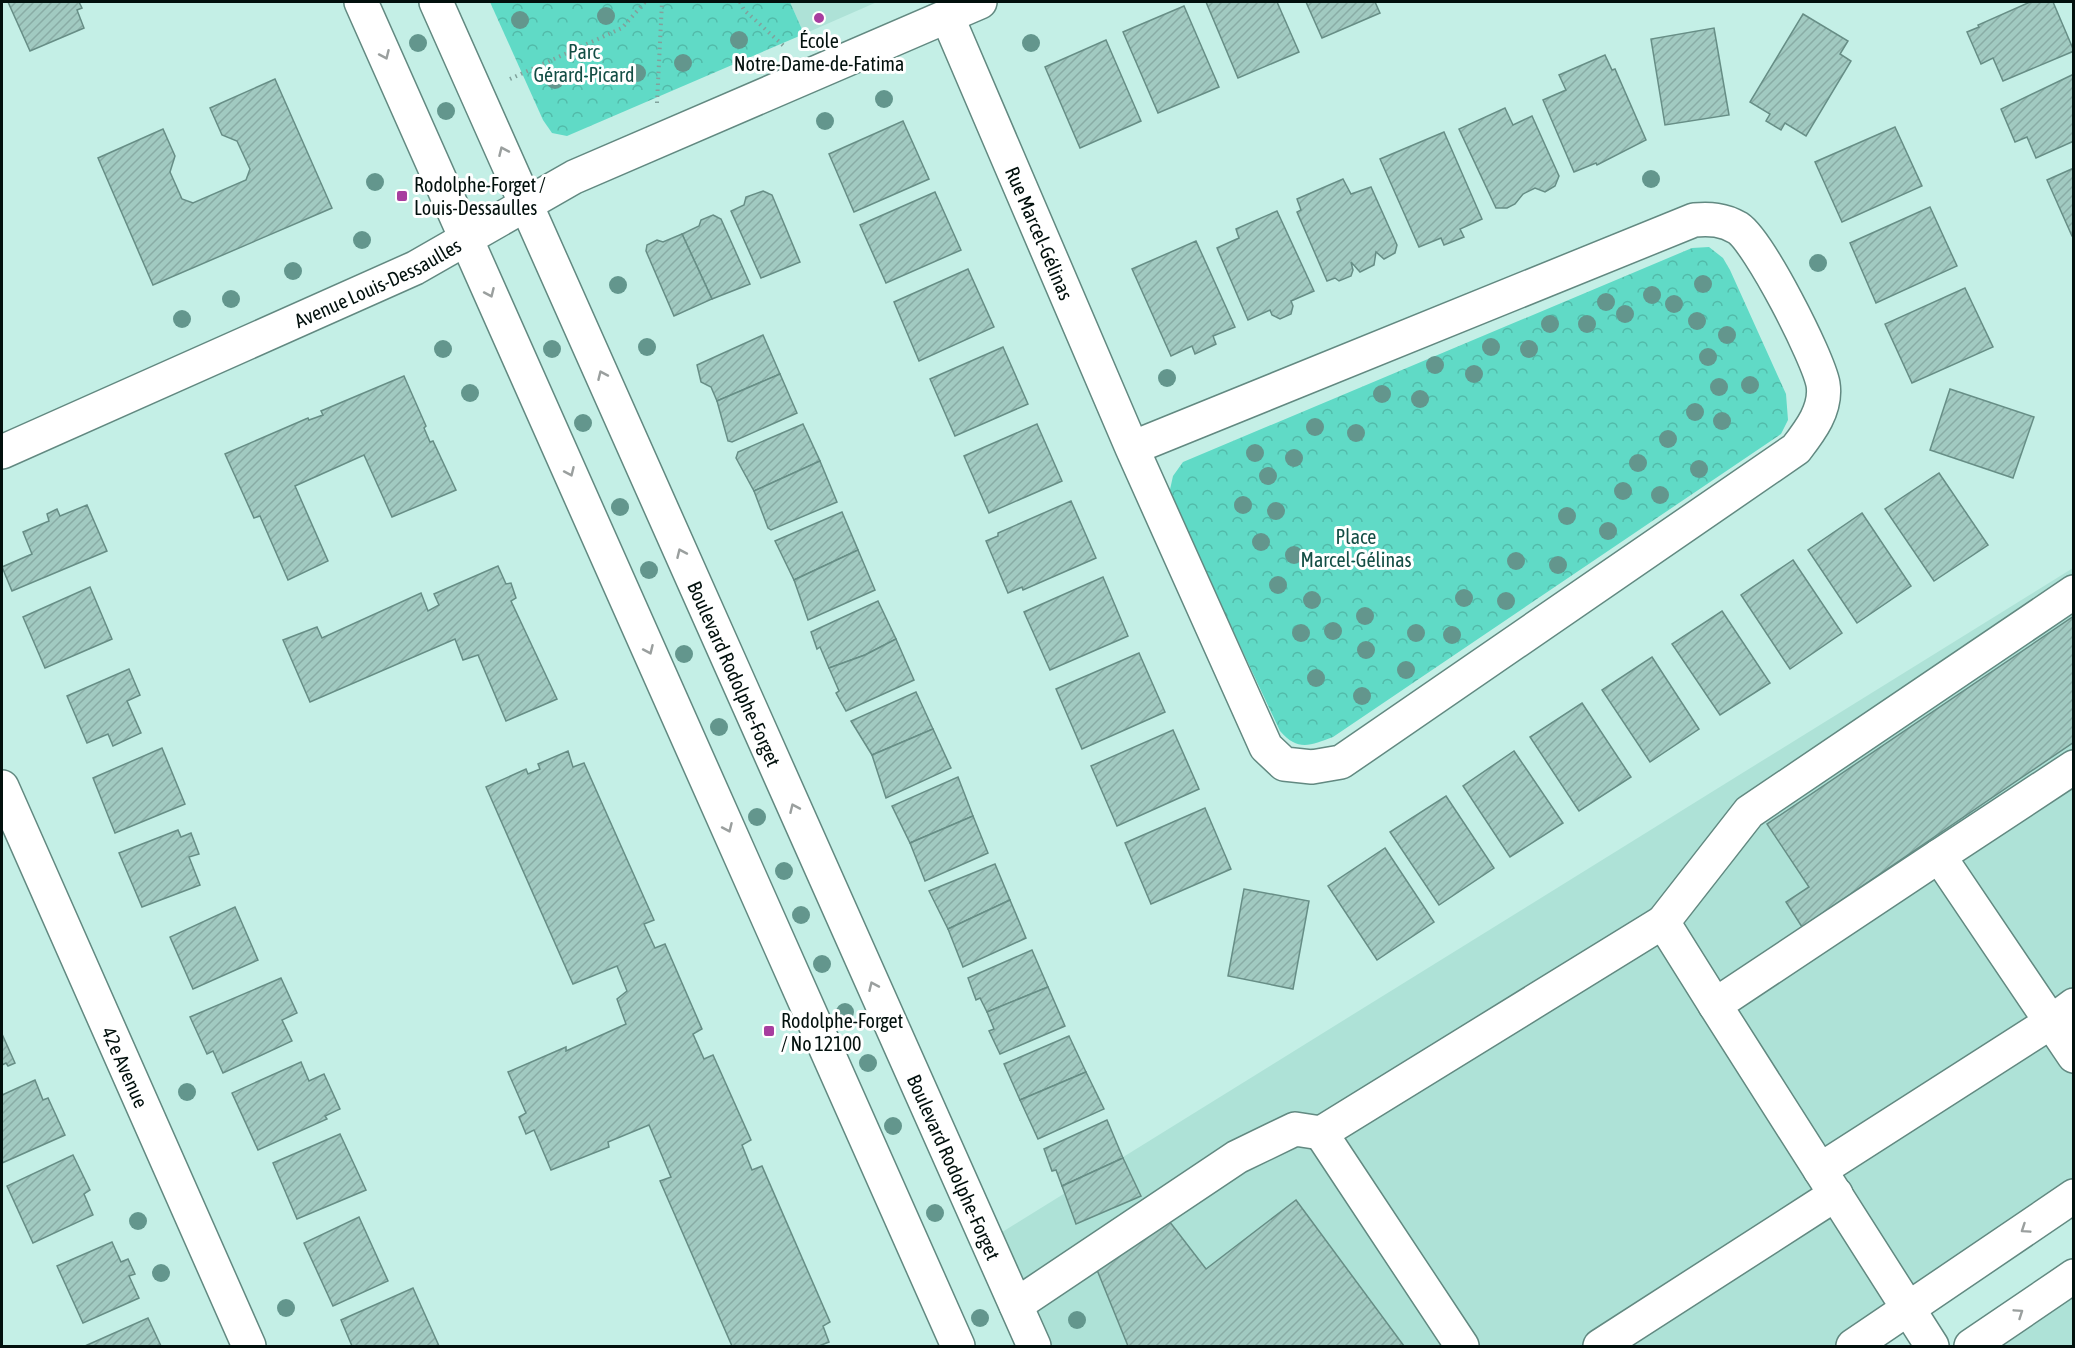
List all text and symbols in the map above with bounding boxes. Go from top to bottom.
marker: École Notre-Dame-de-Fatima [812,11,826,25]
place label: École Notre-Dame-de-Fatima [734,29,904,75]
park label: Parc Gérard-Picard [534,40,634,86]
one-way arrow [378,48,390,59]
one-way arrow [498,147,510,158]
street label: Rue Marcel-Gélinas [1001,163,1079,303]
place label: Rodolphe-Forget / Louis-Dessaulles [414,173,546,219]
marker: Rodolphe-Forget / Louis-Dessaulles [395,189,409,203]
street label: Avenue Louis-Dessaulles [291,233,465,332]
one-way arrow [483,287,495,298]
one-way arrow [597,370,609,381]
one-way arrow [562,465,574,476]
park label: Place Marcel-Gélinas [1300,525,1412,571]
one-way arrow [676,548,688,559]
street label: Boulevard Rodolphe-Forget [684,577,786,770]
one-way arrow [641,643,653,654]
one-way arrow [789,804,801,815]
one-way arrow [721,822,733,833]
one-way arrow [868,982,880,993]
place label: Rodolphe-Forget / No 12100 [781,1009,903,1055]
street label: 42e Avenue [98,1023,154,1111]
marker: Rodolphe-Forget / No 12100 [762,1024,776,1038]
street label: Boulevard Rodolphe-Forget [903,1071,1006,1263]
one-way arrow [2021,1222,2032,1233]
one-way arrow [2013,1309,2024,1320]

